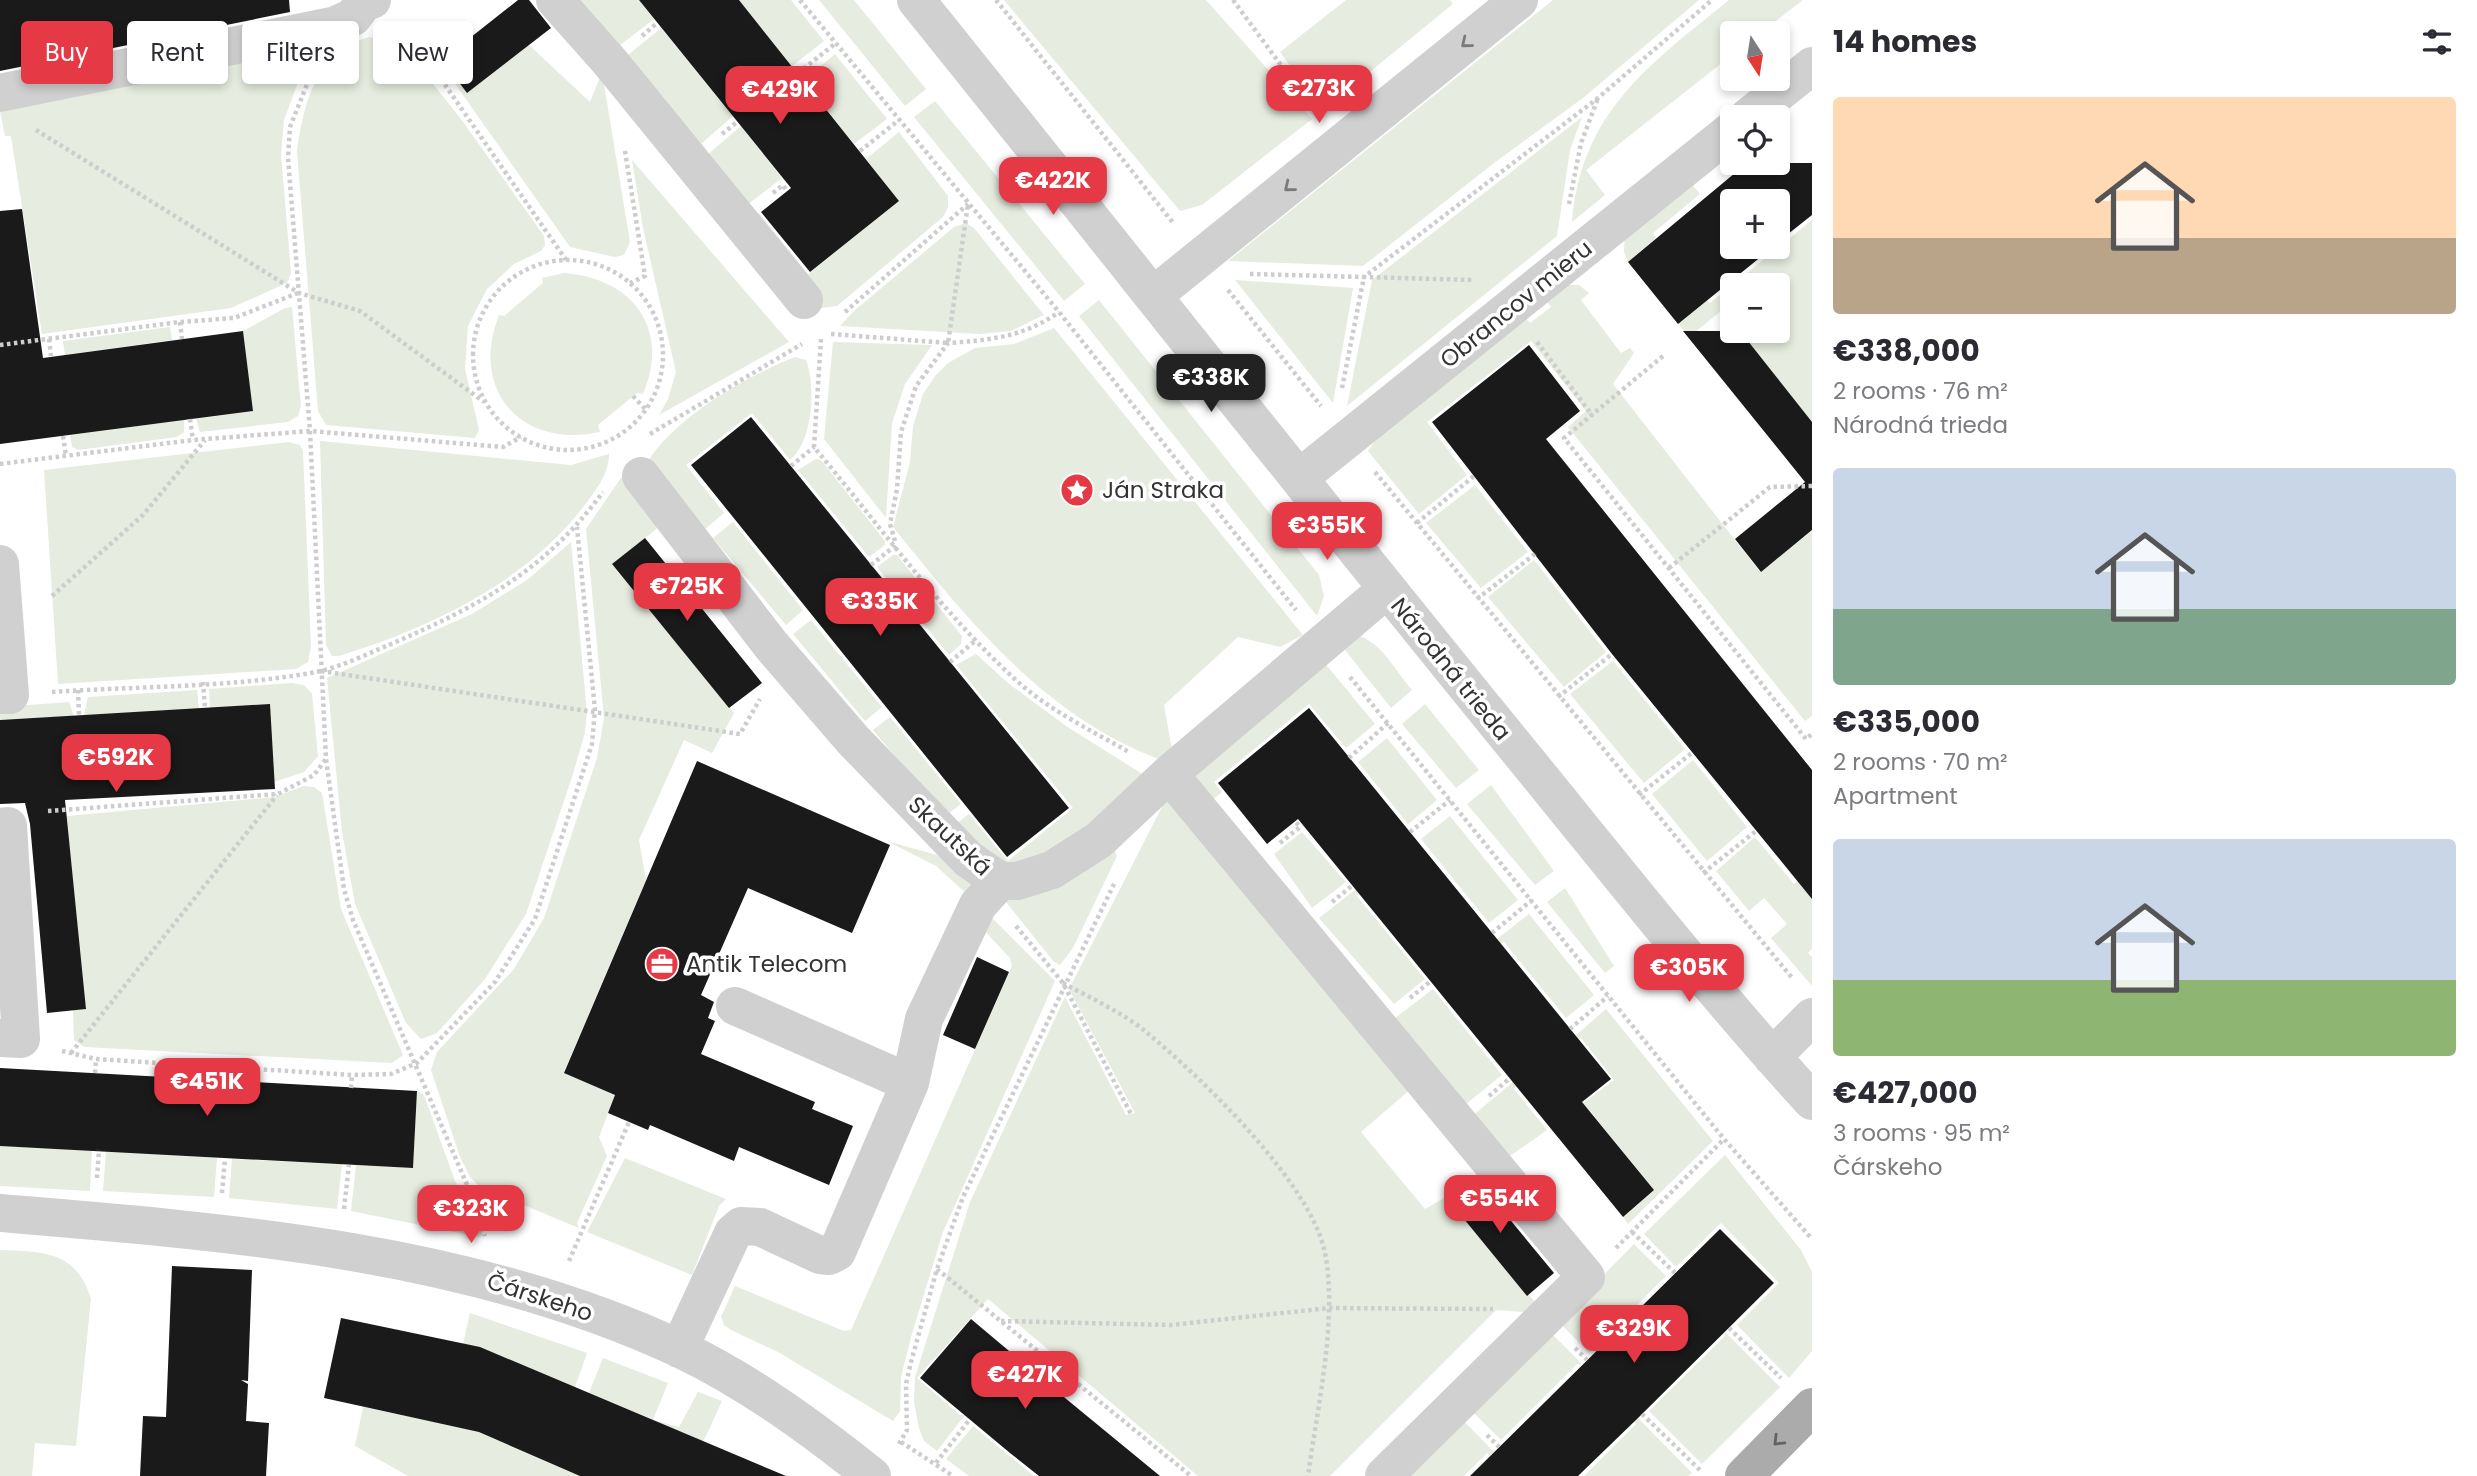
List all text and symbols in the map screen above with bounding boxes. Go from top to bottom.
text: 14 homes [1833,20,1977,63]
chip: Buy [21,21,113,84]
chip: Rent [127,21,228,84]
chip: Filters [242,21,359,84]
chip: New [373,21,473,84]
north arrow [1720,21,1790,91]
map controls [1720,21,1790,343]
icon: filters [2418,23,2456,61]
one-way arrow [1461,35,1474,47]
pin: €429K [731,66,829,126]
pin: €273K [1270,66,1368,125]
text: €273K [1282,72,1356,104]
text: €429K [741,73,819,105]
button: locate [1720,105,1790,175]
icon: home [2082,143,2208,269]
pin: €422K [1004,158,1102,217]
text: €422K [1015,164,1091,196]
one-way arrow [1285,179,1298,191]
button: + [1720,189,1790,259]
street label: Obrancov mieru [1433,233,1599,375]
button: − [1720,273,1790,343]
text: €338,000 [1833,329,1980,372]
pin: €338K [1162,354,1260,414]
text: €338K [1172,361,1250,393]
text: 2 rooms · 76 m² [1833,375,2008,407]
text: Národná trieda [1833,409,2008,441]
place icon: Ján Straka [1058,471,1096,509]
place label: Ján Straka [1102,474,1224,506]
pin: €355K [1278,503,1376,562]
text: €355K [1288,509,1366,541]
icon: home [2082,514,2208,640]
pin: €725K [638,564,736,623]
text: €725K [650,570,724,602]
pin: €335K [831,578,929,638]
text: €335K [841,585,919,617]
street label: Národná trieda [1384,591,1518,747]
text: €335,000 [1833,700,1980,743]
pin: €592K [67,734,165,794]
text: €592K [78,741,154,773]
text: 2 rooms · 70 m² [1833,746,2008,778]
text: Apartment [1833,780,1958,812]
street label: Skautská [901,789,999,883]
icon: home [2082,885,2208,1011]
pin: €305K [1640,944,1738,1004]
office icon: Antik Telecom [643,945,681,983]
place label: Antik Telecom [686,948,847,980]
text: €305K [1650,951,1728,983]
pin: €451K [158,1058,256,1118]
text: €451K [170,1065,244,1097]
text: €427,000 [1833,1071,1978,1114]
text: 3 rooms · 95 m² [1833,1117,2010,1149]
text: Čárskeho [1833,1151,1942,1183]
pin: €554K [1451,1176,1549,1235]
text: €554K [1460,1182,1540,1214]
pin: €323K [422,1186,520,1245]
text: €323K [433,1192,509,1224]
street label: Čárskeho [483,1265,597,1329]
pin: €329K [1585,1306,1683,1365]
text: €329K [1596,1312,1672,1344]
pin: €427K [976,1352,1074,1411]
text: €427K [987,1358,1063,1390]
one-way arrow [1773,1433,1786,1446]

